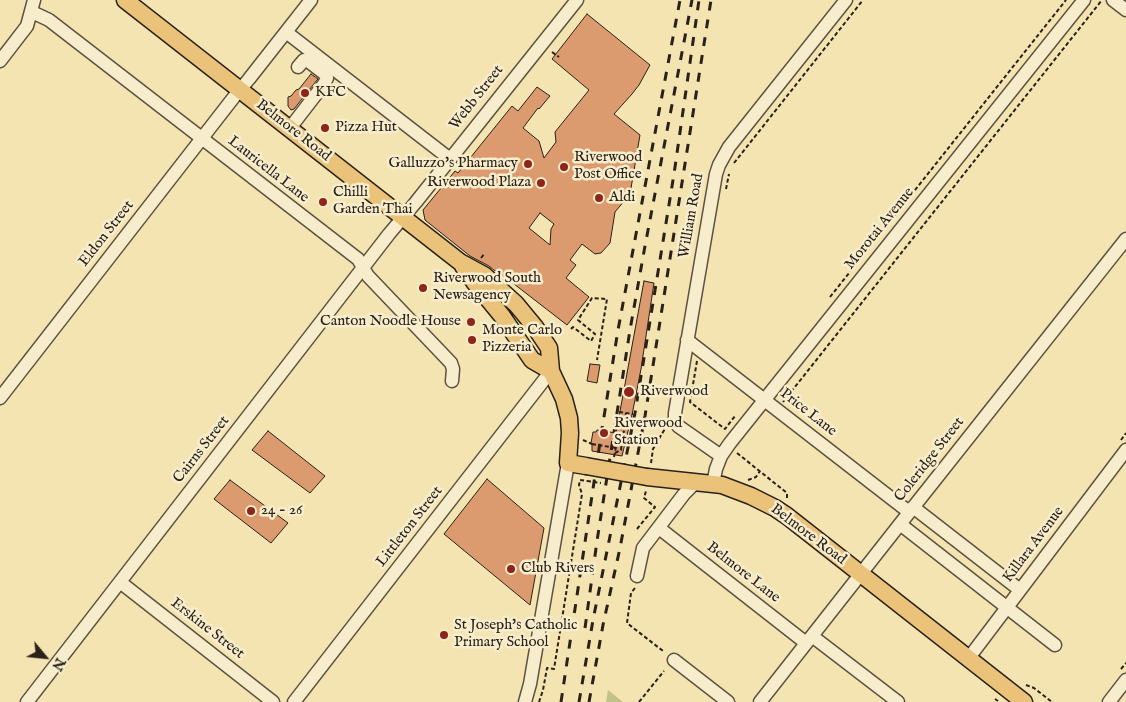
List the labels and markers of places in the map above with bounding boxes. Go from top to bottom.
place label: KFC [315,84,346,102]
marker: KFC [299,87,311,99]
place label: Pizza Hut [335,119,397,137]
marker: Pizza Hut [319,122,331,134]
place label: Riverwood Post Office [574,149,642,184]
place label: Galluzzo's Pharmacy [389,155,518,173]
marker: Galluzzo's Pharmacy [522,158,534,170]
marker: Riverwood Post Office [558,161,570,173]
place label: Riverwood Plaza [427,174,531,192]
marker: Riverwood Plaza [535,177,547,189]
place label: Chilli Garden Thai [333,184,413,219]
place label: Aldi [609,189,635,207]
marker: Aldi [593,192,605,204]
marker: Chilli Garden Thai [317,196,329,208]
place label: Riverwood South Newsagency [433,270,541,305]
marker: Riverwood South Newsagency [417,282,429,294]
place label: Canton Noodle House [320,313,461,331]
marker: Canton Noodle House [465,316,477,328]
place label: Monte Carlo Pizzeria [482,322,562,357]
marker: Monte Carlo Pizzeria [466,334,478,346]
place label: Riverwood [640,383,708,401]
marker: Riverwood [622,385,636,399]
place label: Riverwood Station [614,415,682,450]
marker: Riverwood Station [598,427,610,439]
place label: 24 - 26 [261,502,302,520]
marker: 24 - 26 [245,505,257,517]
place label: Club Rivers [521,560,594,578]
marker: Club Rivers [505,563,517,575]
place label: St Joseph's Catholic Primary School [454,617,578,652]
marker: St Joseph's Catholic Primary School [438,629,450,641]

